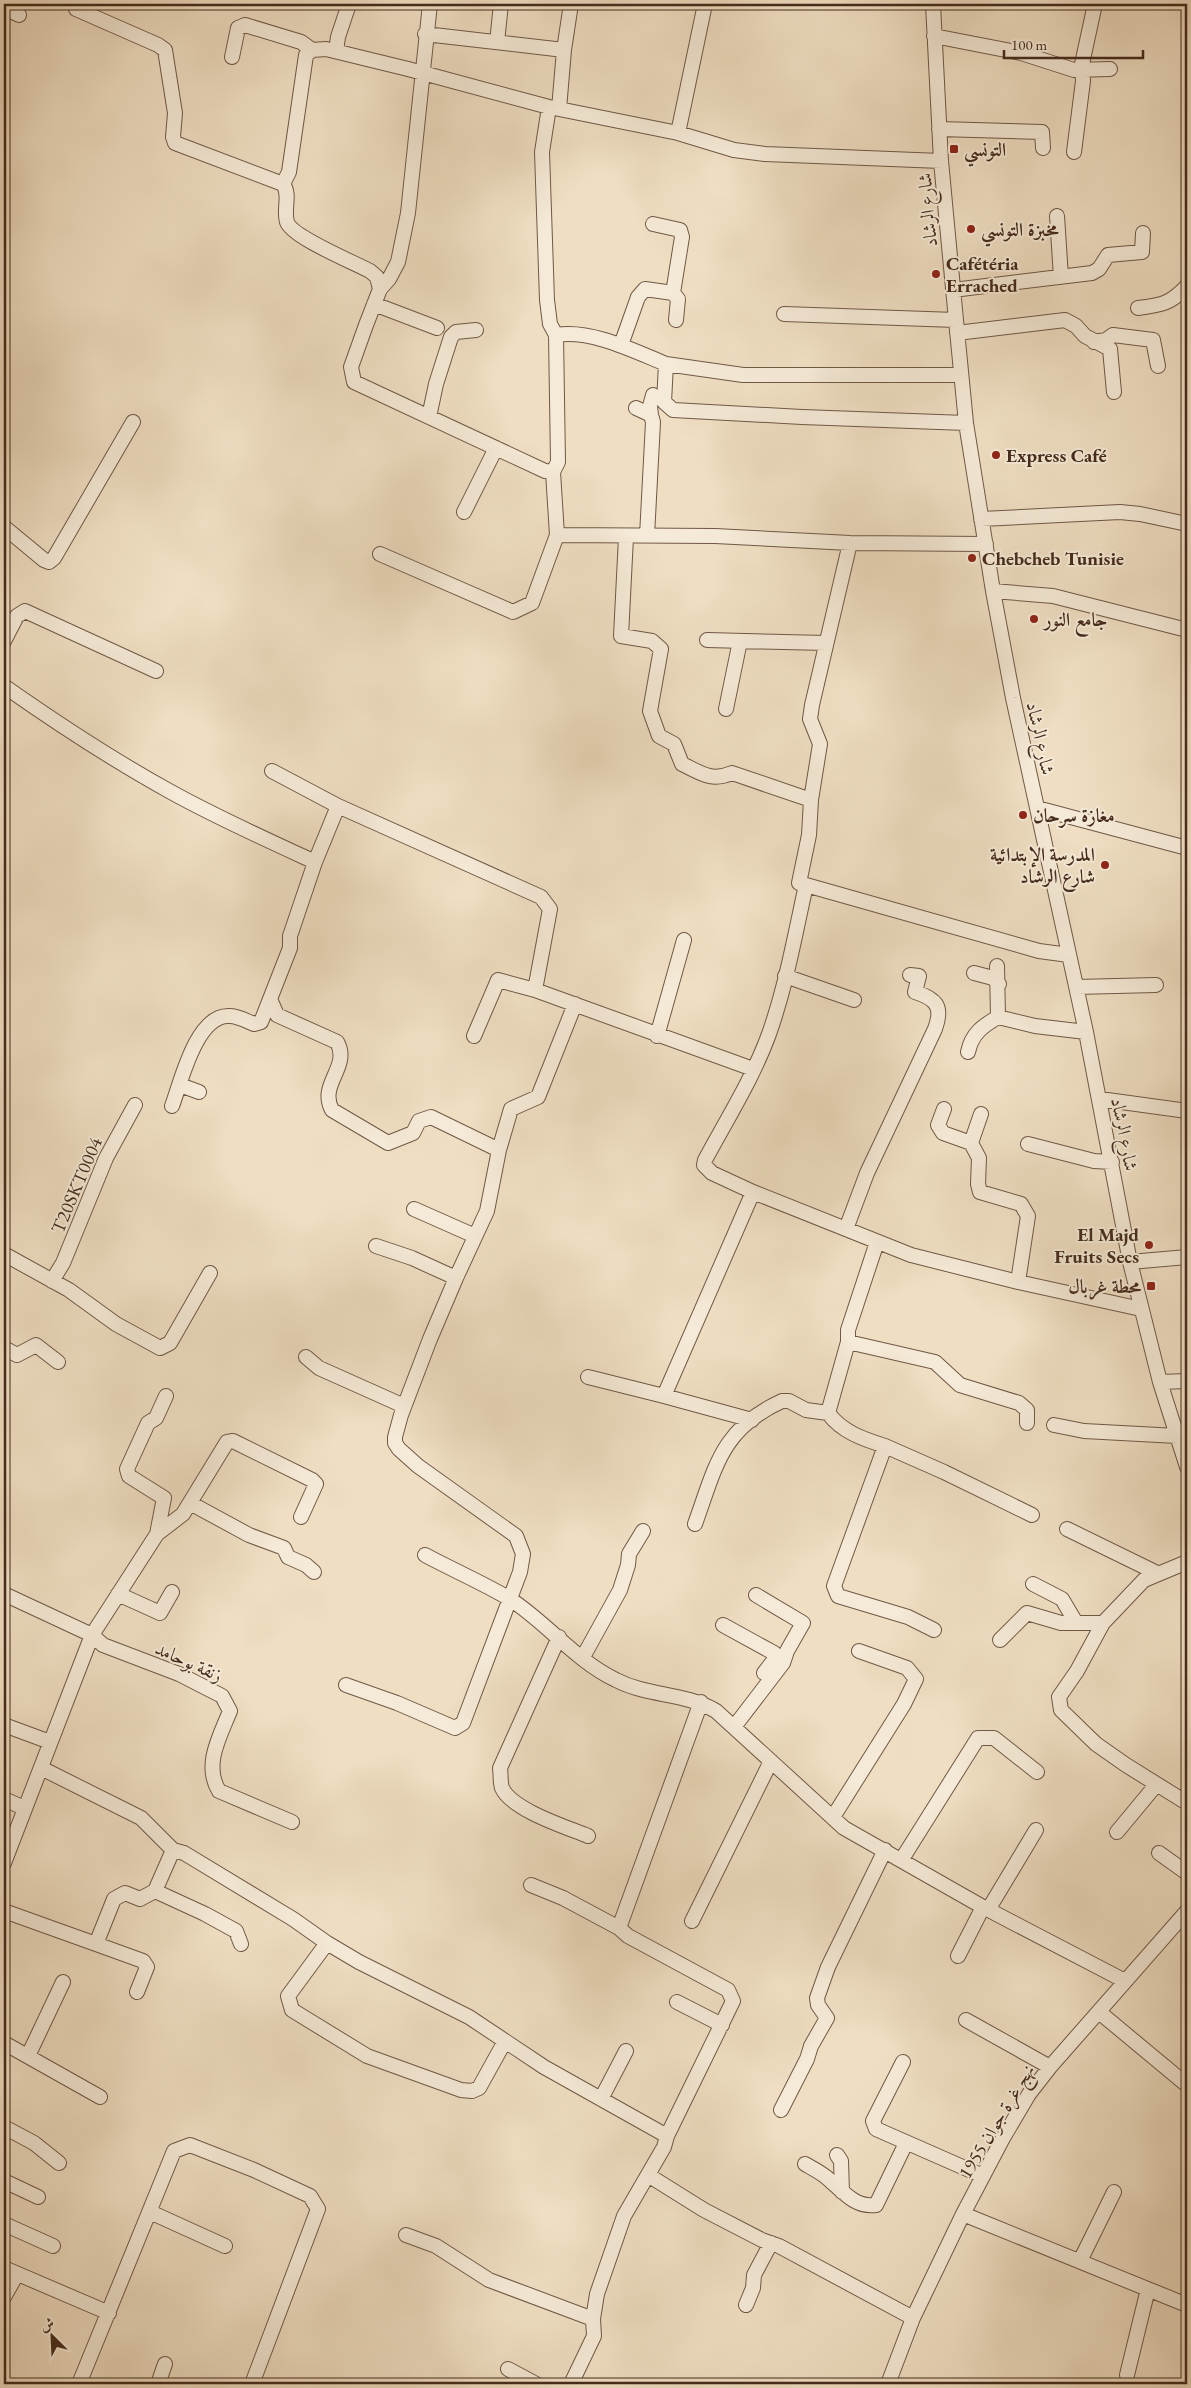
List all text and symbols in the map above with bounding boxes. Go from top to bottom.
scale bar [1004,28,1142,60]
text: 100 m [1011,35,1048,54]
place label: التونسي [964,137,1006,167]
marker: التونسي [948,143,960,155]
street label: شارع الرشاد [912,172,946,248]
place label: مخبزة التونسي [981,217,1059,247]
marker: مخبزة التونسي [965,223,977,235]
place label: Cafétéria Errached [946,251,1019,298]
marker: Cafétéria Errached [930,268,942,280]
place label: Express Café [1006,443,1107,468]
marker: Express Café [990,449,1002,461]
place label: Chebcheb Tunisie [982,546,1124,571]
marker: Chebcheb Tunisie [966,552,978,564]
place label: جامع النور [1042,607,1107,637]
marker: جامع النور [1028,613,1040,625]
street label: شارع الرشاد [1018,699,1060,778]
place label: مغازة سرحان [1033,803,1115,828]
marker: مغازة سرحان [1017,809,1029,821]
place label: المدرسة الإبتدائية شارع الرشاد [990,842,1095,892]
marker: المدرسة الإبتدائية شارع الرشاد [1099,859,1111,871]
street label: شارع الرشاد [1102,1095,1144,1174]
street label: T20SKT0004 [45,1133,108,1237]
place label: El Majd Fruits Secs [1054,1222,1139,1269]
marker: El Majd Fruits Secs [1143,1239,1155,1251]
place label: محطة غربال [1068,1274,1142,1300]
marker: محطة غربال [1145,1280,1157,1292]
street label: زنقة بوحامد [151,1635,227,1687]
street label: نهج غرة جوان 1955 [952,2059,1045,2186]
north arrow [28,2310,78,2360]
text: ش [37,2313,57,2335]

